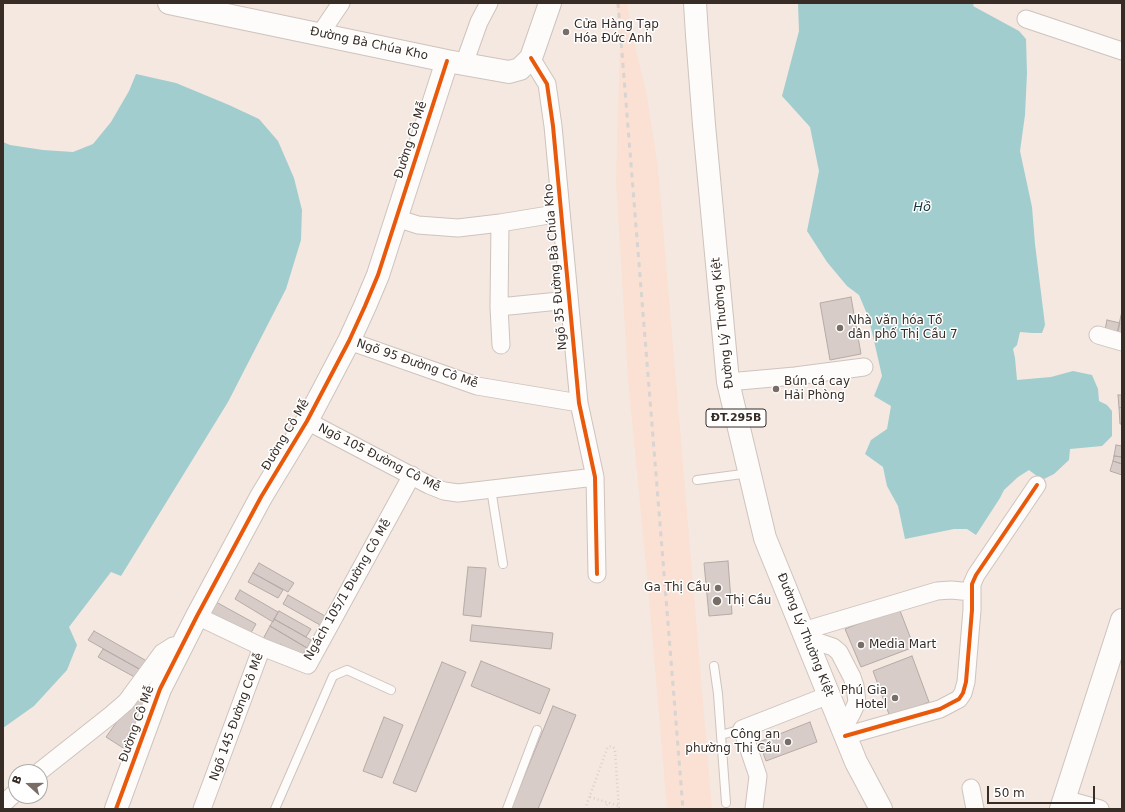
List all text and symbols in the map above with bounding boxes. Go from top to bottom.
place label: Cửa Hàng Tạp Hóa Đức Anh [574,18,659,46]
street label: Đường Bà Chúa Kho [309,24,429,64]
marker: Cửa Hàng Tạp Hóa Đức Anh [561,27,571,37]
street label: Đường Cô Mễ [392,99,430,181]
street label: Ngõ 35 Đường Bà Chúa Kho [542,183,570,351]
water label: Hồ [913,200,931,216]
street label: Đường Lý Thường Kiệt [709,257,737,389]
place label: Nhà văn hóa Tổ dân phố Thị Cầu 7 [848,314,958,342]
marker: Nhà văn hóa Tổ dân phố Thị Cầu 7 [835,323,845,333]
street label: Ngõ 95 Đường Cô Mễ [354,336,480,392]
place label: Bún cá cay Hải Phòng [784,375,850,403]
marker: Bún cá cay Hải Phòng [771,384,781,394]
street label: Đường Cô Mễ [259,397,313,473]
road number: ĐT.295B [706,409,766,427]
street label: Ngõ 105 Đường Cô Mễ [316,421,442,495]
street label: Ngách 105/1 Đường Cô Mễ [302,517,394,663]
street label: Đường Lý Thường Kiệt [774,571,836,699]
place label: Ga Thị Cầu [644,581,710,595]
marker: Ga Thị Cầu [713,583,723,593]
place label: Thị Cầu [726,594,771,608]
marker: Thị Cầu [711,595,723,607]
place label: Media Mart [869,638,936,652]
marker: Media Mart [856,640,866,650]
street label: Ngõ 145 Đường Cô Mễ [207,651,267,783]
street label: Đường Cô Mễ [116,684,158,764]
place label: Phú Gia Hotel [841,684,887,712]
marker: Phú Gia Hotel [890,693,900,703]
place label: Công an phường Thị Cầu [685,728,780,756]
marker: Công an phường Thị Cầu [783,737,793,747]
north arrow [8,764,48,804]
text: B [10,774,25,786]
scale bar [989,778,1097,804]
text: 50 m [994,786,1025,800]

